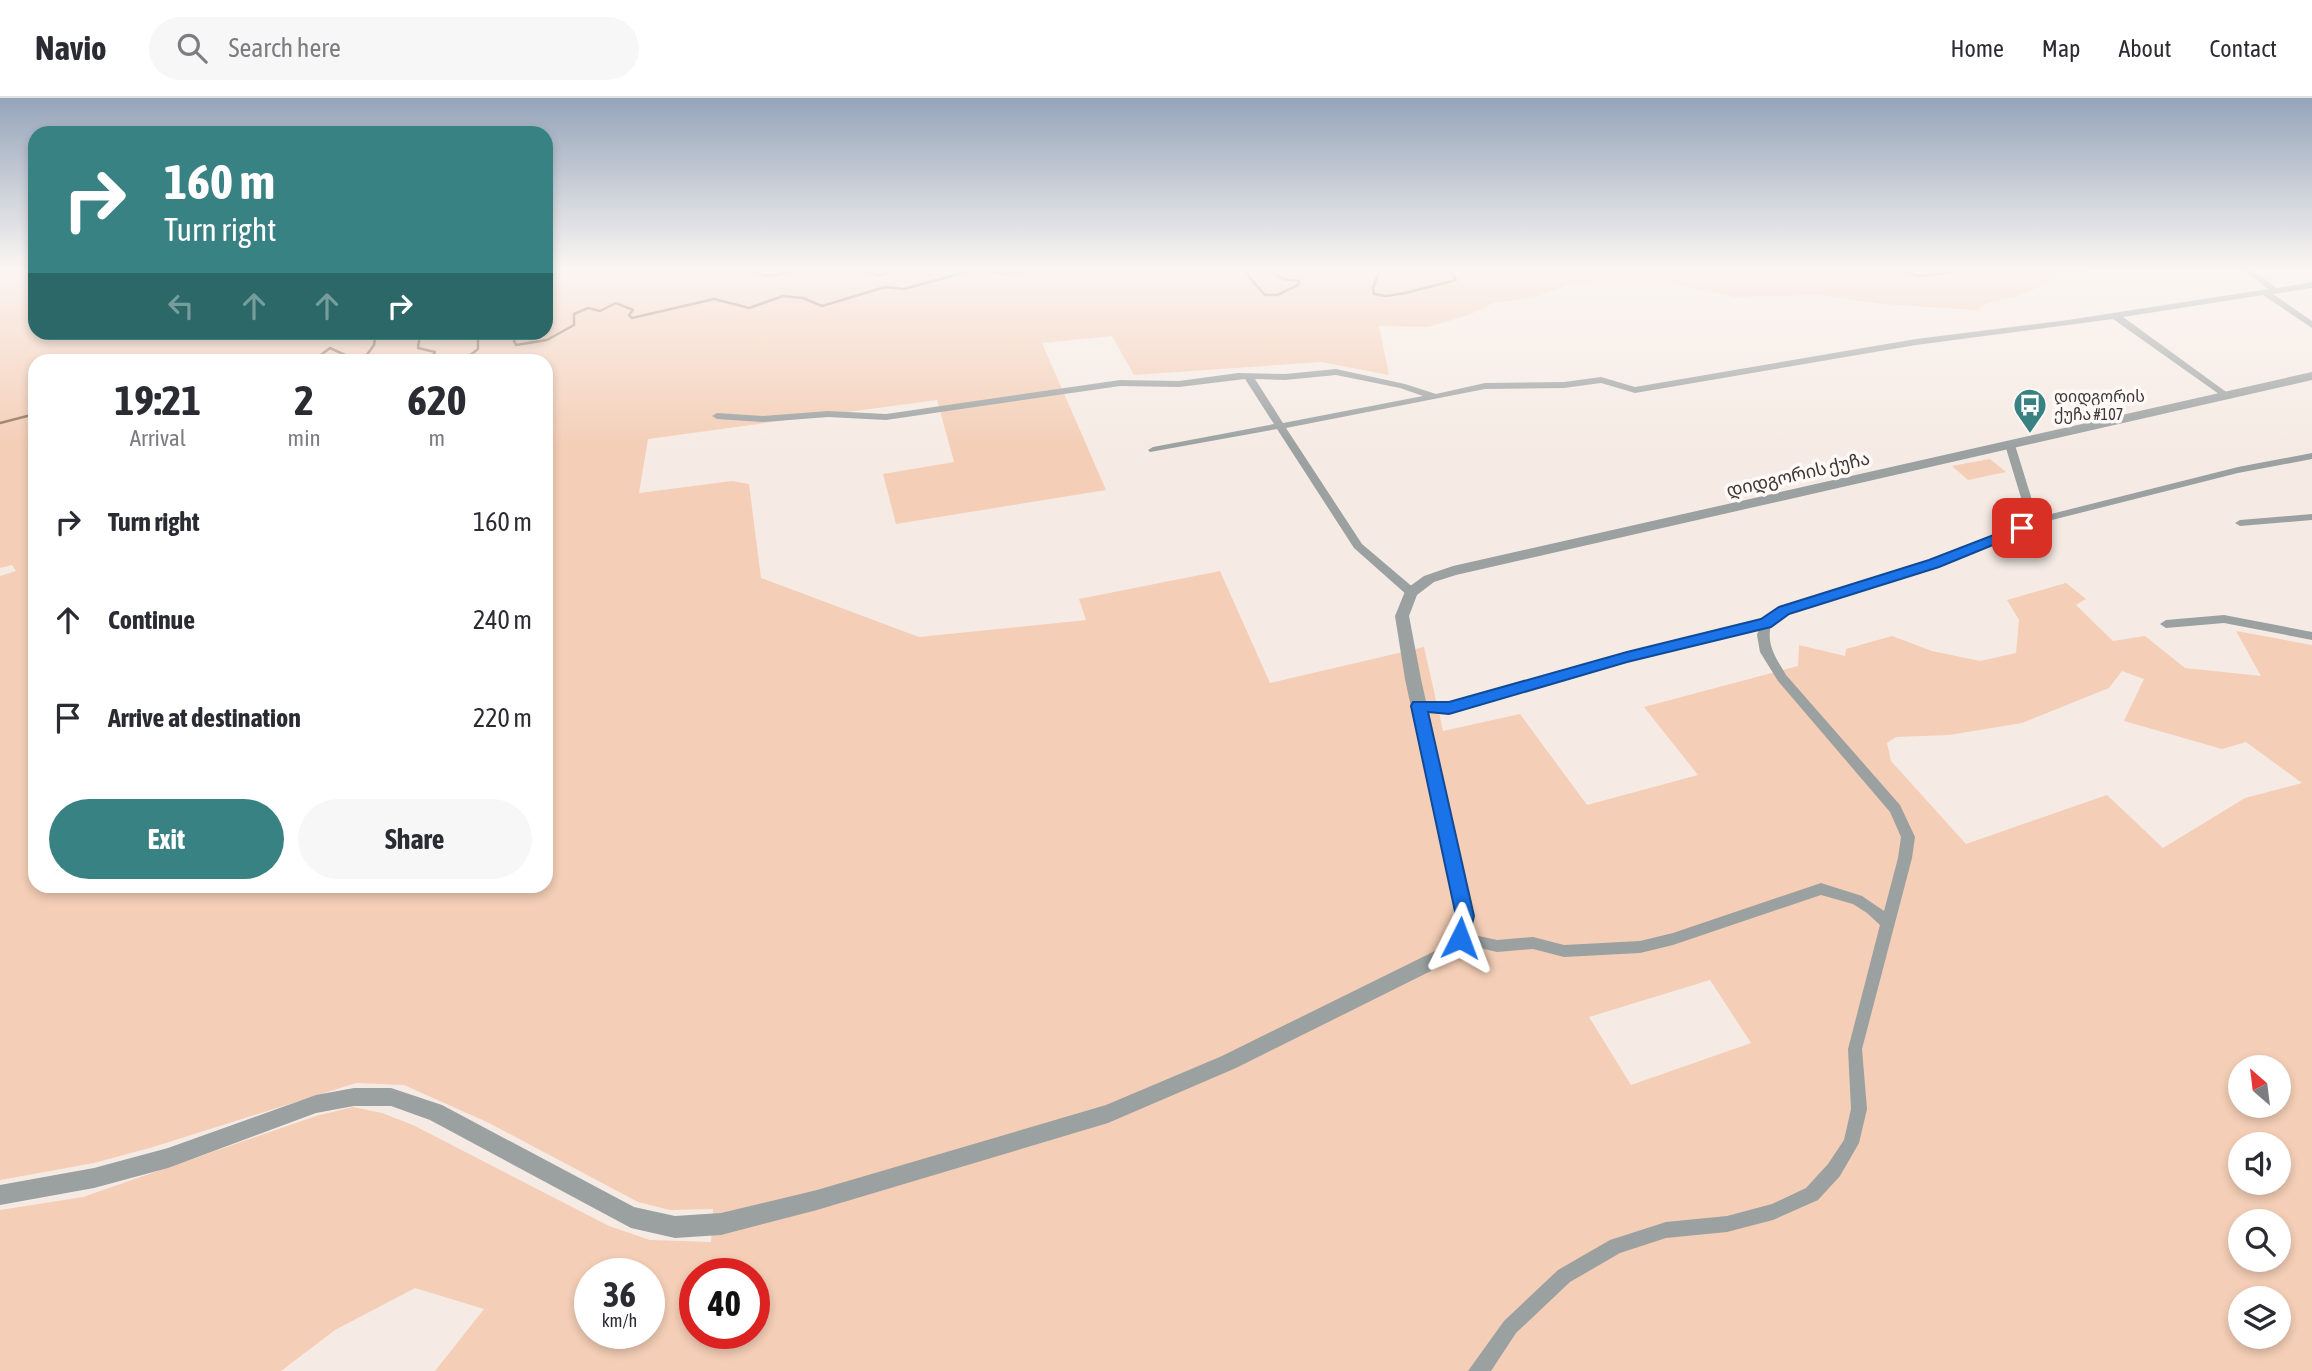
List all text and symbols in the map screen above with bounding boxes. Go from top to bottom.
search box [149,17,639,80]
text: Navio [35,29,107,67]
icon: search [173,29,211,67]
text: Search here [229,33,341,63]
text: Home [1950,35,2004,62]
text: Map [2042,35,2080,62]
text: About [2118,35,2171,62]
text: Contact [2209,35,2277,62]
text: 160 m [164,153,275,209]
icon: right [49,154,140,245]
text: Turn right [164,211,277,248]
icon: left [162,287,200,325]
icon: ahead [235,287,273,325]
icon: ahead [308,287,346,325]
icon: right [381,287,419,325]
text: 19:21 [115,376,201,424]
text: 2 [294,376,314,424]
text: 620 [407,376,466,424]
bus stop icon: დიდგორის ქუჩა #107 [2011,386,2049,435]
place label: დიდგორის ქუჩა #107 [2054,387,2145,424]
text: Arrival [130,425,186,451]
text: min [288,425,321,451]
text: m [429,425,445,451]
street label: დიდგორის ქუჩა [1724,447,1872,502]
pin [1992,498,2052,558]
icon: right [49,503,87,541]
text: Turn right [108,507,199,537]
text: 160 m [473,507,532,537]
icon: arrive [2003,509,2041,547]
icon: ahead [49,601,87,639]
text: Continue [108,605,195,635]
text: 240 m [473,605,532,635]
icon: arrive [49,699,87,737]
text: Arrive at destination [108,703,301,733]
text: 220 m [473,703,532,733]
button: Exit [49,799,284,879]
button: Share [298,799,532,879]
position arrow [1423,901,1497,975]
north arrow [2228,1055,2291,1118]
map controls [2228,1055,2291,1349]
button: sound [2228,1132,2291,1195]
button: search [2228,1209,2291,1272]
speed limit sign: 40 [679,1258,770,1349]
text: 36 [603,1274,636,1314]
button: layers [2228,1286,2291,1349]
text: km/h [602,1310,637,1331]

